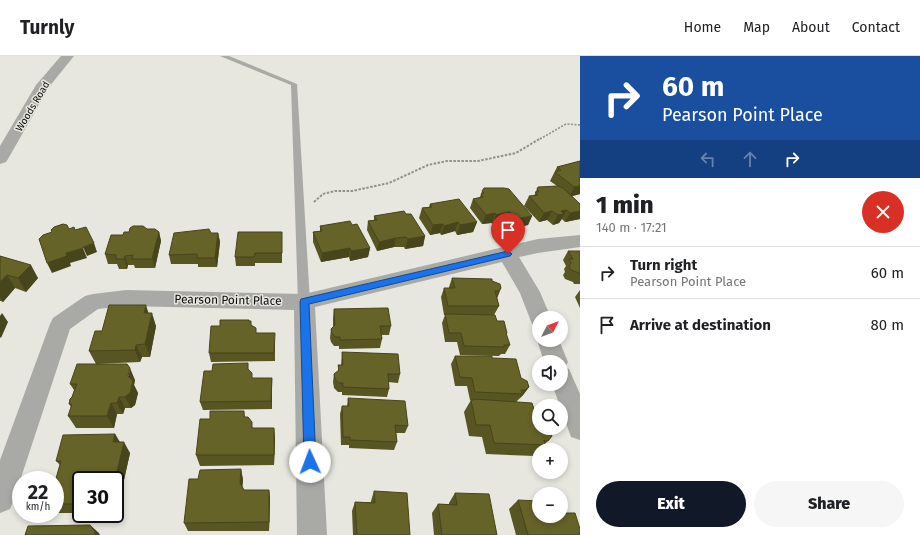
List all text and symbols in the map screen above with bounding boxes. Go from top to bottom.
text: Turnly [20,16,74,39]
text: Home [684,19,721,36]
text: Map [743,19,770,36]
text: About [792,19,830,36]
text: Contact [852,19,900,36]
text: 60 m [662,70,724,103]
icon: right [596,72,648,124]
street label: Woods Road [13,79,52,134]
text: Pearson Point Place [662,104,823,126]
icon: left [697,148,719,170]
icon: ahead [739,148,761,170]
icon: right [781,148,803,170]
text: 1 min [596,191,654,219]
button: close [862,191,904,233]
pin [491,213,525,254]
icon: arrive [497,219,519,241]
text: 140 m · 17:21 [596,220,667,235]
text: Turn right [630,256,697,274]
icon: right [596,262,618,284]
text: 60 m [871,264,904,282]
text: Pearson Point Place [630,274,746,289]
street label: Pearson Point Place [174,292,282,308]
north arrow [532,311,568,347]
map controls [532,311,568,523]
icon: arrive [596,314,618,336]
text: Arrive at destination [630,316,771,334]
text: 80 m [871,316,904,334]
button: sound [532,355,568,391]
button: search [532,399,568,435]
position arrow [289,441,331,483]
button: + [532,443,568,479]
speed limit sign: 30 [72,471,124,523]
text: 22 [28,480,48,504]
button: Exit [596,481,746,527]
button: Share [754,481,904,527]
button: − [532,487,568,523]
text: km/h [26,501,50,513]

